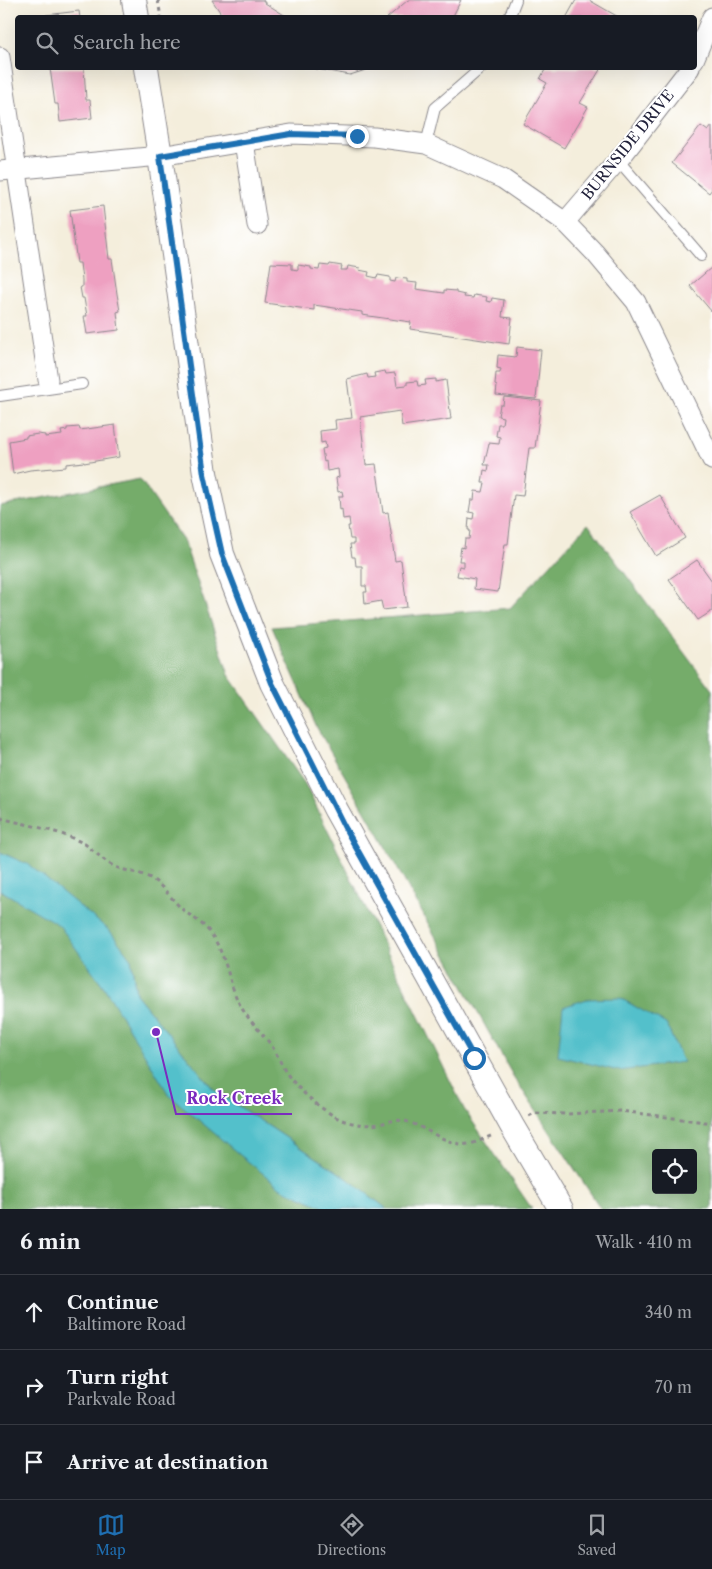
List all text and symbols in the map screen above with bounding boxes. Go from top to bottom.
search box [15,15,697,70]
icon: search [33,29,61,57]
text: Search here [73,31,181,54]
street label: BURNSIDE DRIVE [577,86,678,204]
route end [346,125,369,148]
route start [463,1047,486,1070]
callout: Rock Creek [176,1083,292,1114]
text: Rock Creek [186,1088,282,1108]
map controls [652,1149,697,1194]
button: locate [652,1149,697,1194]
text: 6 min [20,1229,81,1254]
text: Walk · 410 m [595,1232,692,1252]
text: Continue [67,1291,159,1314]
icon: ahead [20,1298,48,1326]
text: 340 m [645,1302,692,1322]
text: Baltimore Road [67,1314,186,1334]
text: Turn right [67,1366,168,1389]
icon: right [20,1373,48,1401]
text: 70 m [655,1377,692,1397]
text: Parkvale Road [67,1389,176,1409]
icon: arrive [20,1448,48,1476]
text: Arrive at destination [67,1451,268,1474]
tab: Map [96,1511,126,1559]
tab: Directions [317,1511,386,1559]
tab: Saved [577,1511,616,1559]

